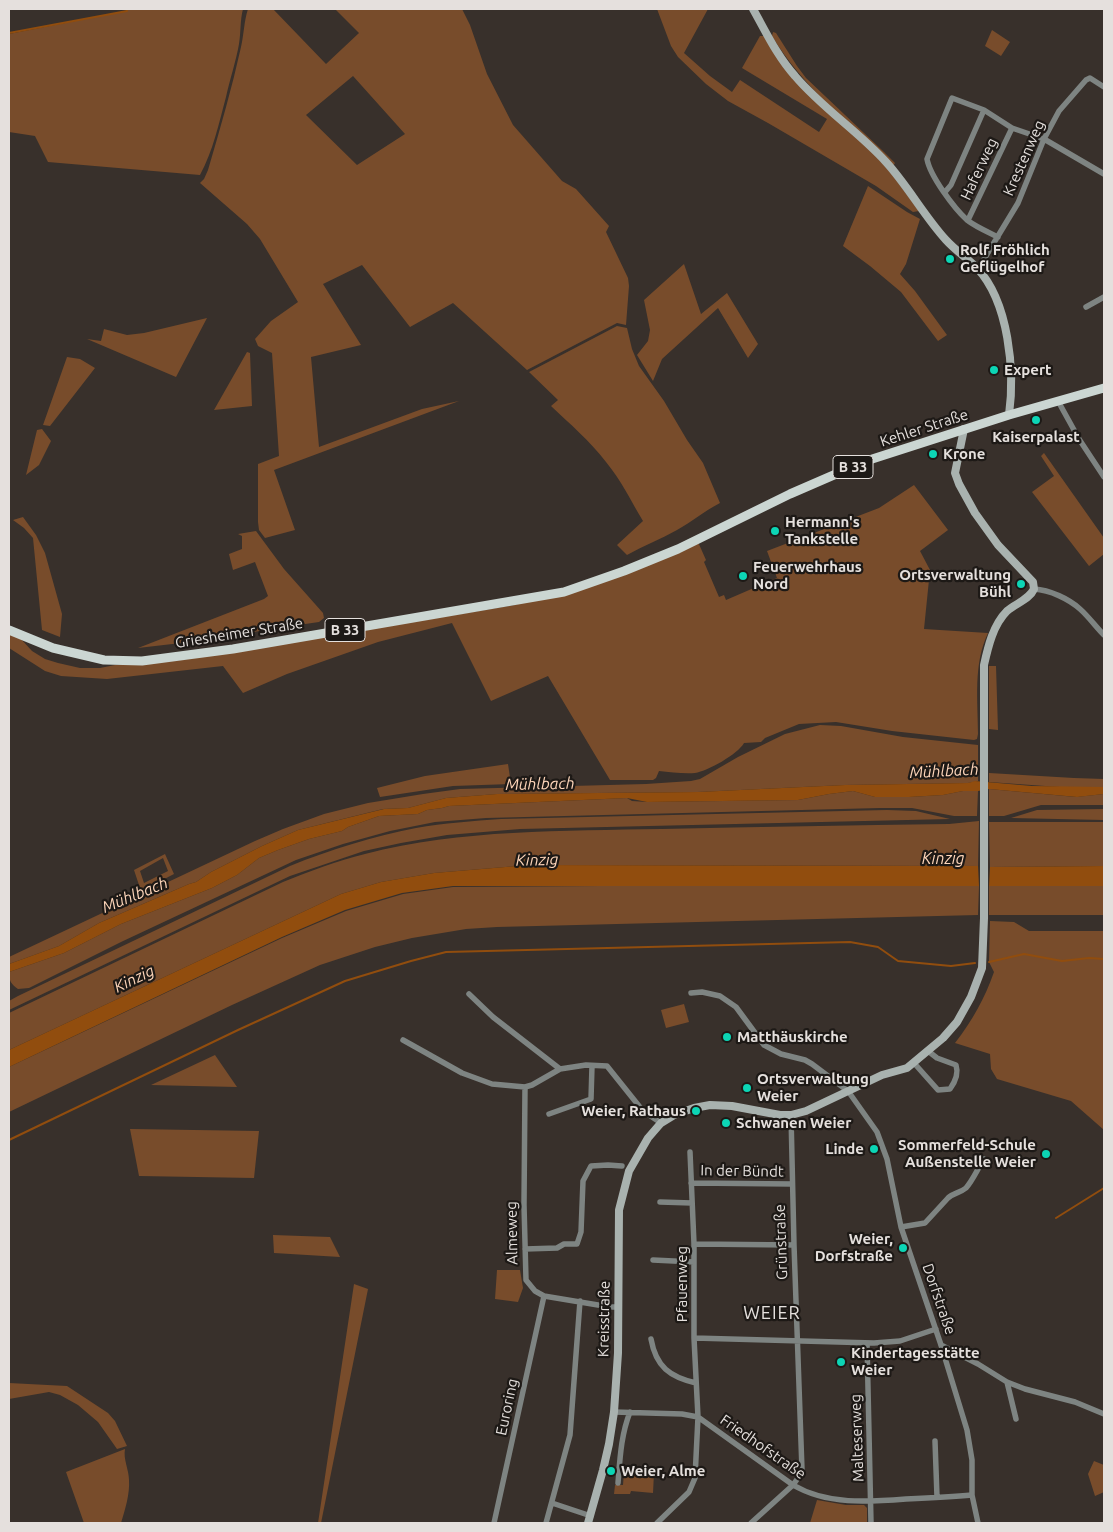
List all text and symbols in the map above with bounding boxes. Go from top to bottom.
street label: Krestenweg [999,117,1049,199]
street label: Haferweg [957,135,1001,203]
place label: Rolf Fröhlich Geflügelhof [960,241,1050,276]
marker: Rolf Fröhlich Geflügelhof [944,253,956,265]
place label: Expert [1004,361,1052,379]
marker: Expert [988,364,1000,376]
street label: Kehler Straße [878,405,970,451]
marker: Kaiserpalast [1030,414,1042,426]
place label: Kaiserpalast [992,428,1080,446]
place label: Krone [943,445,985,463]
marker: Krone [927,448,939,460]
road number: B 33 [833,456,873,478]
place label: Hermann's Tankstelle [785,513,860,548]
marker: Hermann's Tankstelle [769,525,781,537]
place label: Feuerwehrhaus Nord [753,558,862,593]
place label: Ortsverwaltung Bühl [899,566,1011,601]
marker: Feuerwehrhaus Nord [737,570,749,582]
marker: Ortsverwaltung Bühl [1015,578,1027,590]
street label: Griesheimer Straße [174,614,304,652]
road number: B 33 [325,618,365,642]
water label: Mühlbach [909,760,979,782]
water label: Mühlbach [505,774,575,794]
water label: Kinzig [922,849,964,869]
water label: Kinzig [516,850,558,870]
water label: Mühlbach [99,873,171,917]
water label: Kinzig [111,961,157,997]
place label: Matthäuskirche [737,1028,848,1046]
marker: Matthäuskirche [721,1031,733,1043]
place label: Ortsverwaltung Weier [757,1070,869,1105]
marker: Ortsverwaltung Weier [741,1082,753,1094]
place label: Weier, Rathaus [581,1102,686,1120]
marker: Weier, Rathaus [690,1105,702,1117]
place label: Schwanen Weier [736,1114,851,1132]
marker: Schwanen Weier [720,1117,732,1129]
place label: Sommerfeld-Schule Außenstelle Weier [898,1136,1036,1171]
place label: Linde [825,1140,864,1158]
marker: Linde [868,1143,880,1155]
marker: Sommerfeld-Schule Außenstelle Weier [1040,1148,1052,1160]
street label: In der Bündt [700,1161,784,1181]
street label: Almeweg [502,1201,522,1265]
street label: Grünstraße [771,1204,791,1280]
place label: Weier, Dorfstraße [815,1230,893,1265]
marker: Weier, Dorfstraße [897,1242,909,1254]
street label: Pfauenweg [673,1246,691,1322]
street label: Dorfstraße [918,1261,960,1337]
street label: Kreisstraße [594,1281,614,1357]
district label: WEIER [743,1302,801,1324]
place label: Kindertagesstätte Weier [851,1344,980,1379]
marker: Kindertagesstätte Weier [835,1356,847,1368]
street label: Euroring [492,1377,522,1437]
street label: Malteserweg [846,1394,868,1482]
street label: Friedhofstraße [717,1411,809,1483]
place label: Weier, Alme [621,1462,705,1480]
marker: Weier, Alme [605,1465,617,1477]

